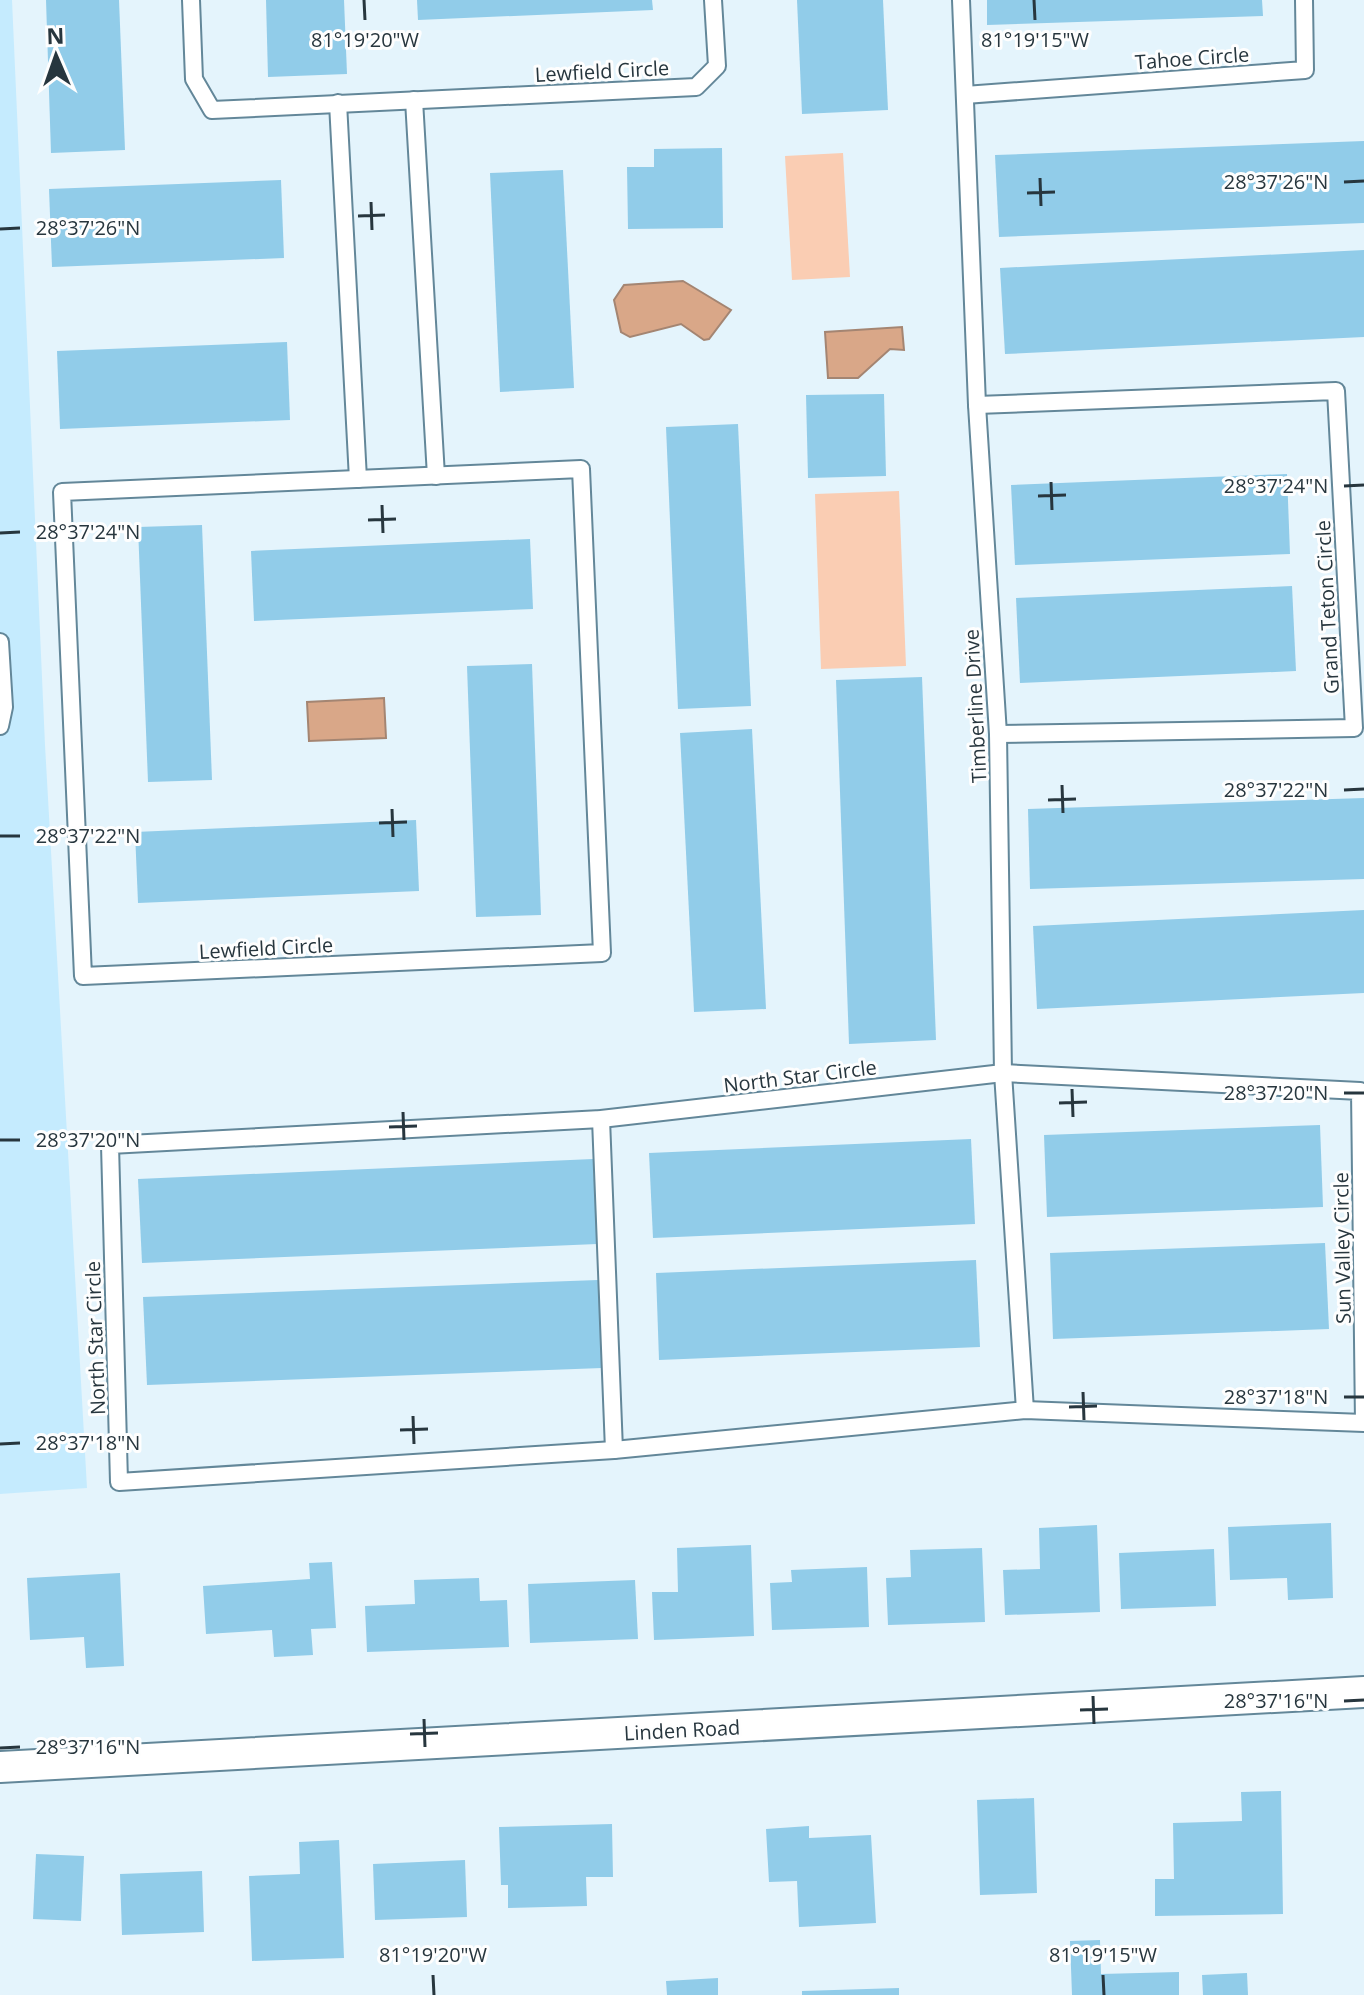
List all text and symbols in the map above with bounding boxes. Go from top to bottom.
north arrow [16,16,96,96]
text: N [46,20,65,50]
text: 81°19'20"W [311,26,420,53]
text: 81°19'15"W [981,26,1090,53]
street label: Tahoe Circle [1134,41,1250,75]
street label: Lewfield Circle [534,54,670,88]
text: 28°37'26"N [1224,168,1328,195]
text: 28°37'26"N [36,214,140,241]
text: 28°37'24"N [1224,472,1328,499]
text: 28°37'24"N [36,518,140,545]
street label: Grand Teton Circle [1309,519,1345,695]
street label: Timberline Drive [957,628,993,784]
text: 28°37'22"N [1224,776,1328,803]
text: 28°37'22"N [36,822,140,849]
street label: Lewfield Circle [198,931,334,965]
street label: North Star Circle [722,1053,878,1099]
text: 28°37'20"N [1224,1079,1328,1106]
text: 28°37'20"N [36,1126,140,1153]
street label: Sun Valley Circle [1327,1172,1357,1324]
street label: North Star Circle [79,1261,111,1415]
text: 28°37'18"N [1224,1383,1328,1410]
text: 28°37'18"N [36,1429,140,1456]
text: 28°37'16"N [1224,1687,1328,1714]
street label: Linden Road [623,1713,741,1747]
text: 28°37'16"N [36,1733,140,1760]
text: 81°19'20"W [379,1941,488,1968]
text: 81°19'15"W [1049,1941,1158,1968]

